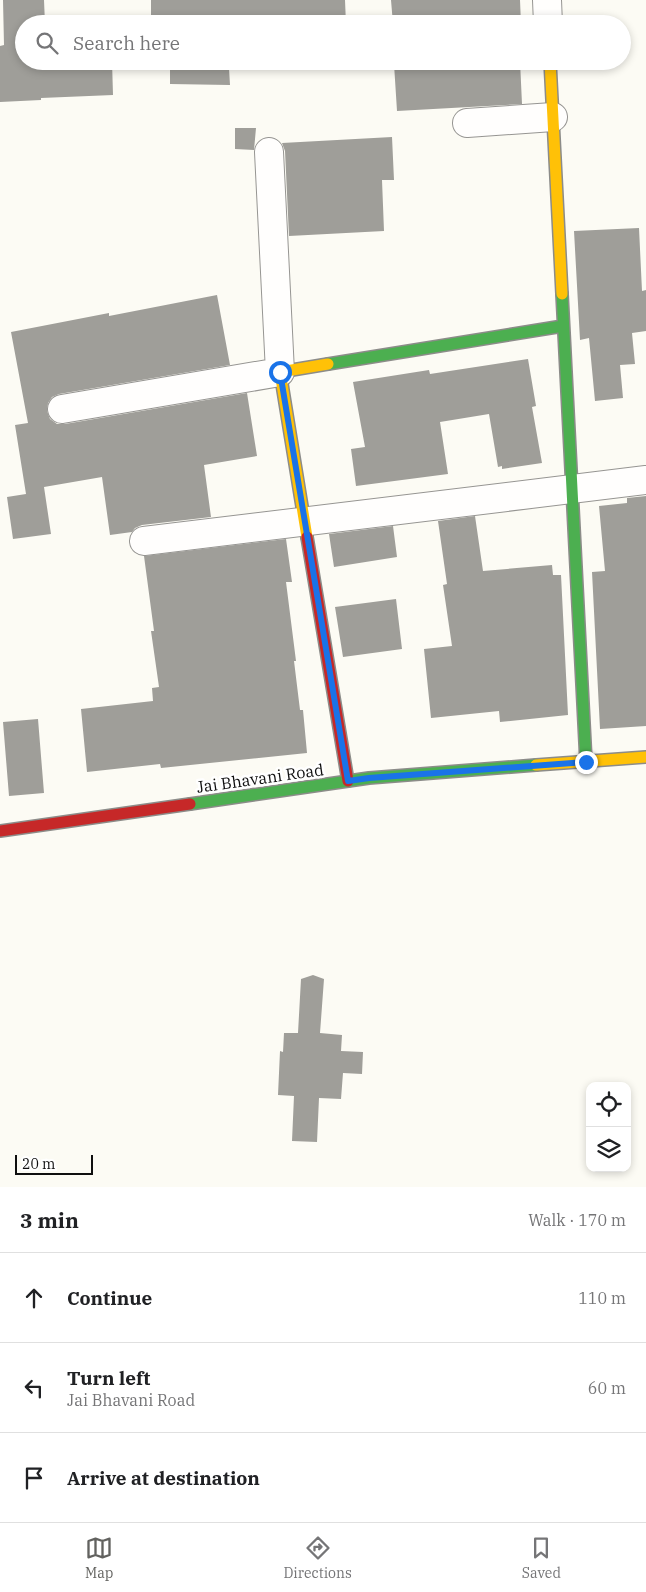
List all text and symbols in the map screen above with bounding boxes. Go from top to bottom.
search box [15,15,631,70]
icon: search [33,29,61,57]
text: Search here [73,31,180,55]
route start [269,361,292,384]
route end [575,751,598,774]
street label: Jai Bhavani Road [195,759,325,797]
map controls [586,1082,631,1172]
button: locate [586,1082,631,1127]
button: layers [586,1127,631,1172]
scale bar [15,1152,92,1175]
text: 20 m [22,1155,55,1173]
text: 3 min [20,1206,79,1234]
text: Walk · 170 m [528,1210,626,1230]
icon: ahead [20,1284,48,1312]
text: Continue [67,1286,152,1310]
text: 110 m [578,1288,626,1308]
text: Turn left [67,1366,150,1390]
icon: left [20,1374,48,1402]
text: 60 m [588,1378,626,1398]
text: Jai Bhavani Road [67,1390,195,1410]
icon: arrive [20,1464,48,1492]
text: Arrive at destination [67,1466,260,1490]
tab: Map [85,1534,113,1582]
tab: Directions [283,1534,352,1582]
tab: Saved [522,1534,561,1582]

